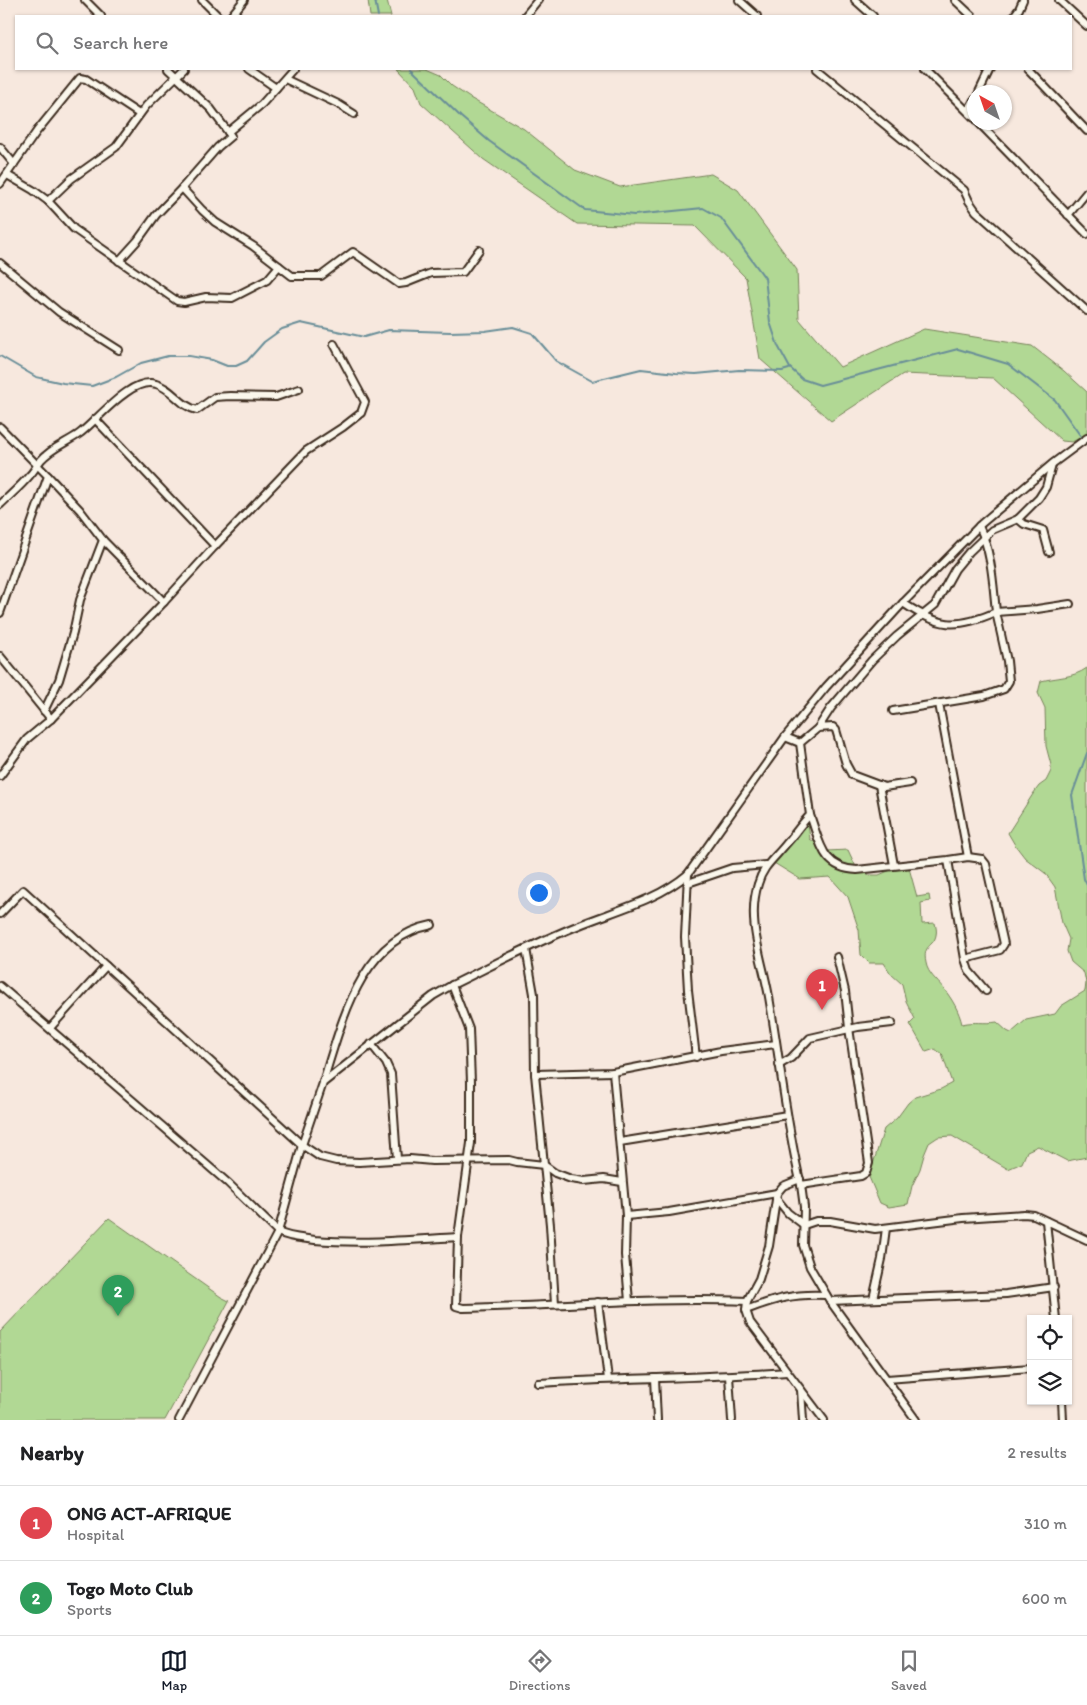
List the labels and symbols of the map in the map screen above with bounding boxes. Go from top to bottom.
north arrow [967,85,1012,130]
your location [526,880,552,906]
pin: 1 [806,969,838,1010]
pin: 2 [102,1275,134,1316]

